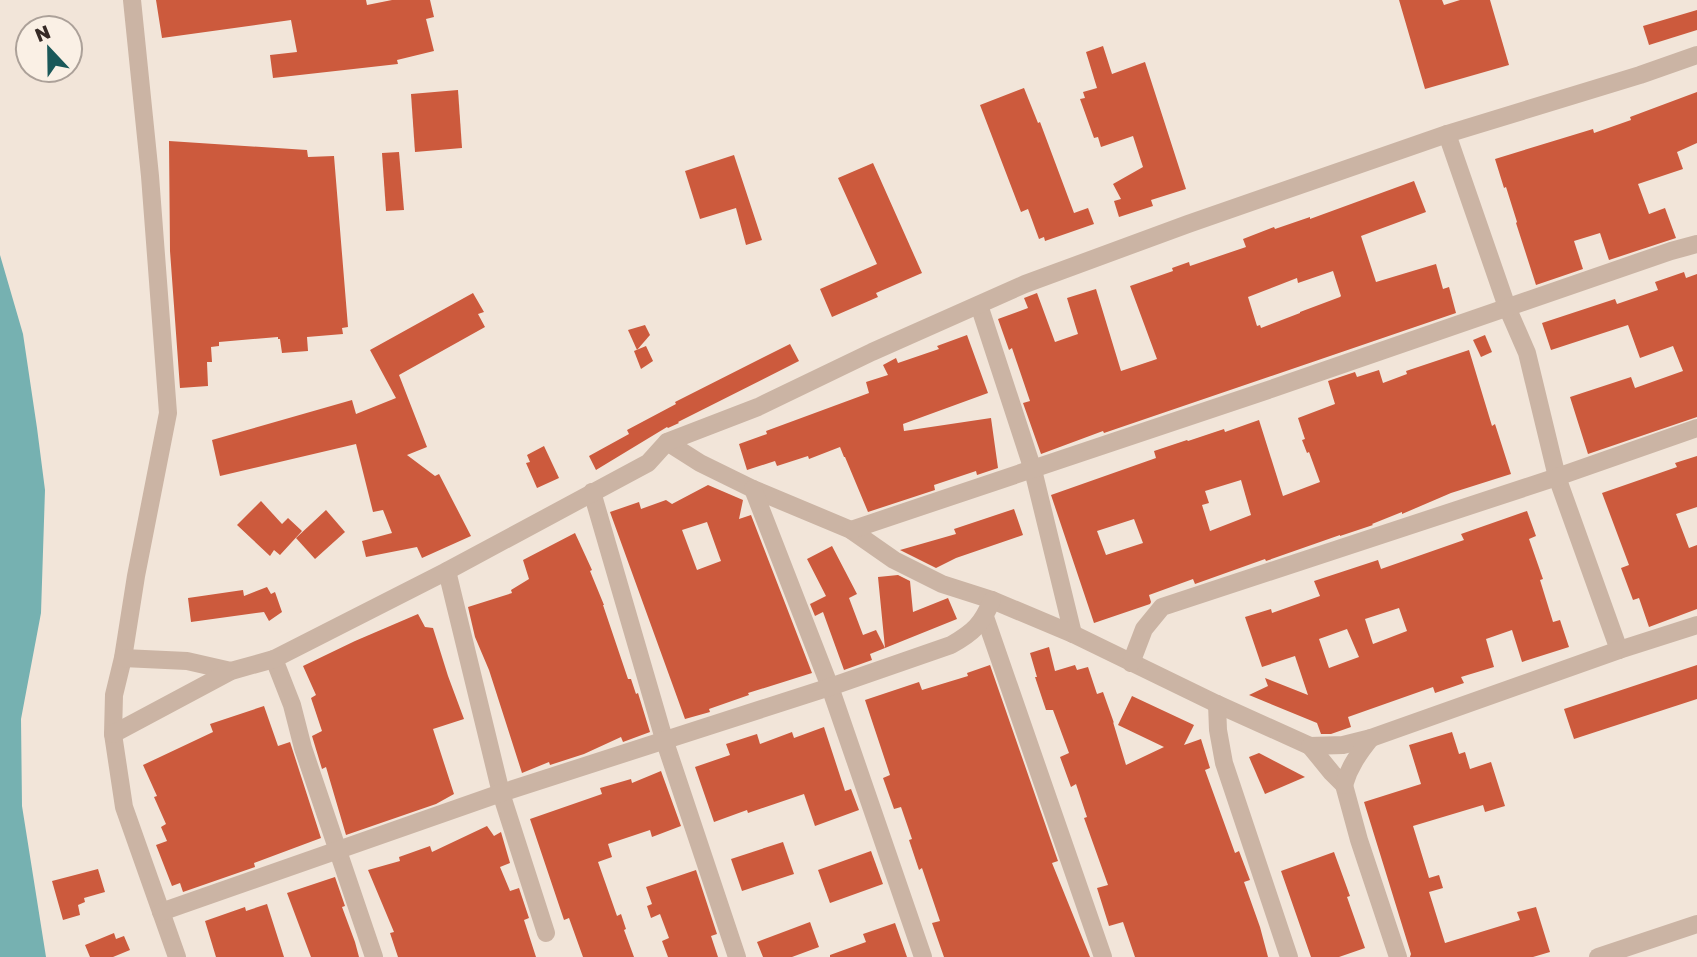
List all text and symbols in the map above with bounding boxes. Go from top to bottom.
north arrow [14,14,84,84]
text: N [31,19,53,46]

